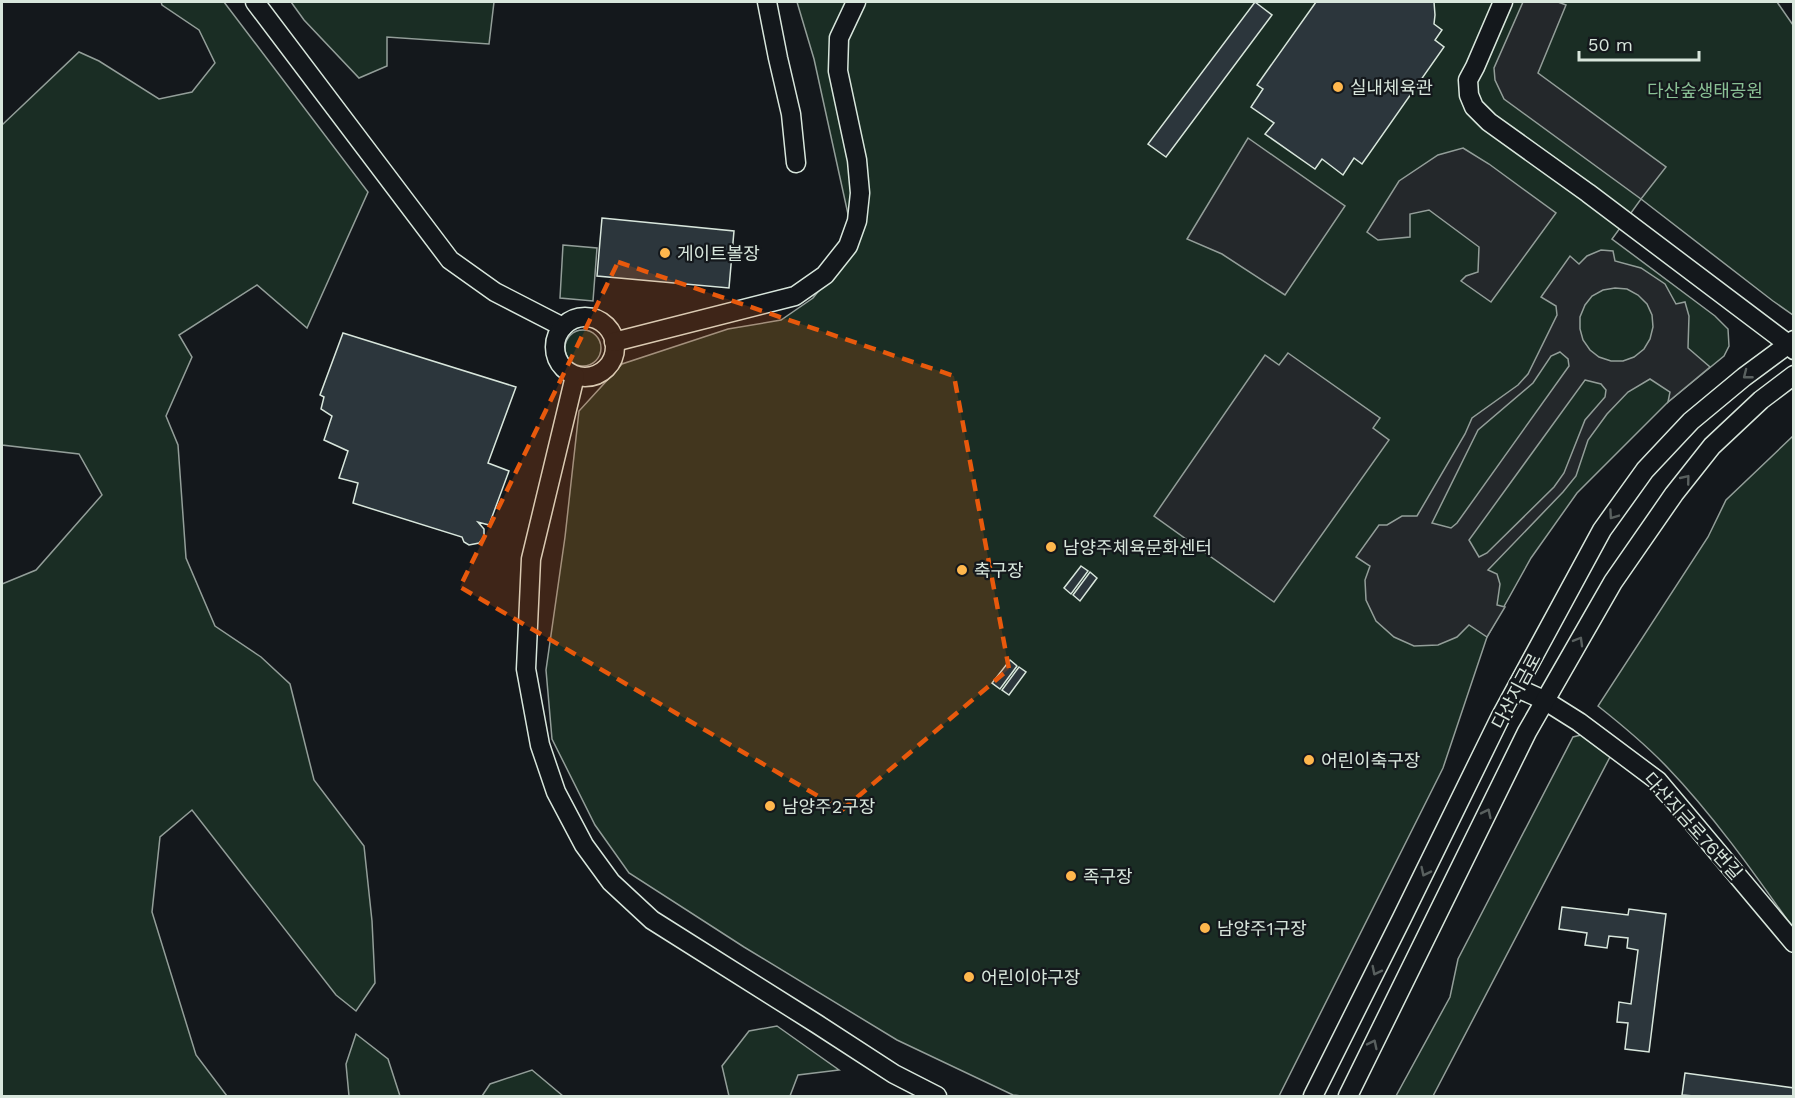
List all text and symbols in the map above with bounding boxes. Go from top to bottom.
scale bar [1579,24,1699,62]
text: 50 m [1588,34,1633,55]
place label: 실내체육관 [1350,77,1433,98]
marker: 실내체육관 [1331,80,1345,94]
park label: 다산숲생태공원 [1647,80,1763,101]
place label: 게이트볼장 [677,243,760,264]
marker: 게이트볼장 [658,246,672,260]
one-way arrow [1743,368,1754,379]
one-way arrow [1679,474,1690,485]
one-way arrow [1609,509,1620,520]
place label: 남양주체육문화센터 [1063,537,1212,558]
marker: 남양주체육문화센터 [1044,540,1058,554]
place label: 축구장 [974,560,1024,581]
marker: 축구장 [955,563,969,577]
one-way arrow [1571,637,1583,647]
street label: 다산지금로 [1487,650,1545,732]
place label: 어린이축구장 [1321,750,1420,771]
marker: 어린이축구장 [1302,753,1316,767]
street label: 다산지금로76번길 [1639,768,1747,884]
place label: 남양주2구장 [782,796,875,817]
marker: 남양주2구장 [763,799,777,813]
one-way arrow [1479,808,1491,819]
one-way arrow [1421,865,1433,876]
place label: 족구장 [1083,866,1133,887]
marker: 족구장 [1064,869,1078,883]
place label: 남양주1구장 [1217,918,1307,939]
marker: 남양주1구장 [1198,921,1212,935]
one-way arrow [1372,964,1383,975]
place label: 어린이야구장 [981,967,1080,988]
marker: 어린이야구장 [962,970,976,984]
one-way arrow [1366,1039,1378,1050]

